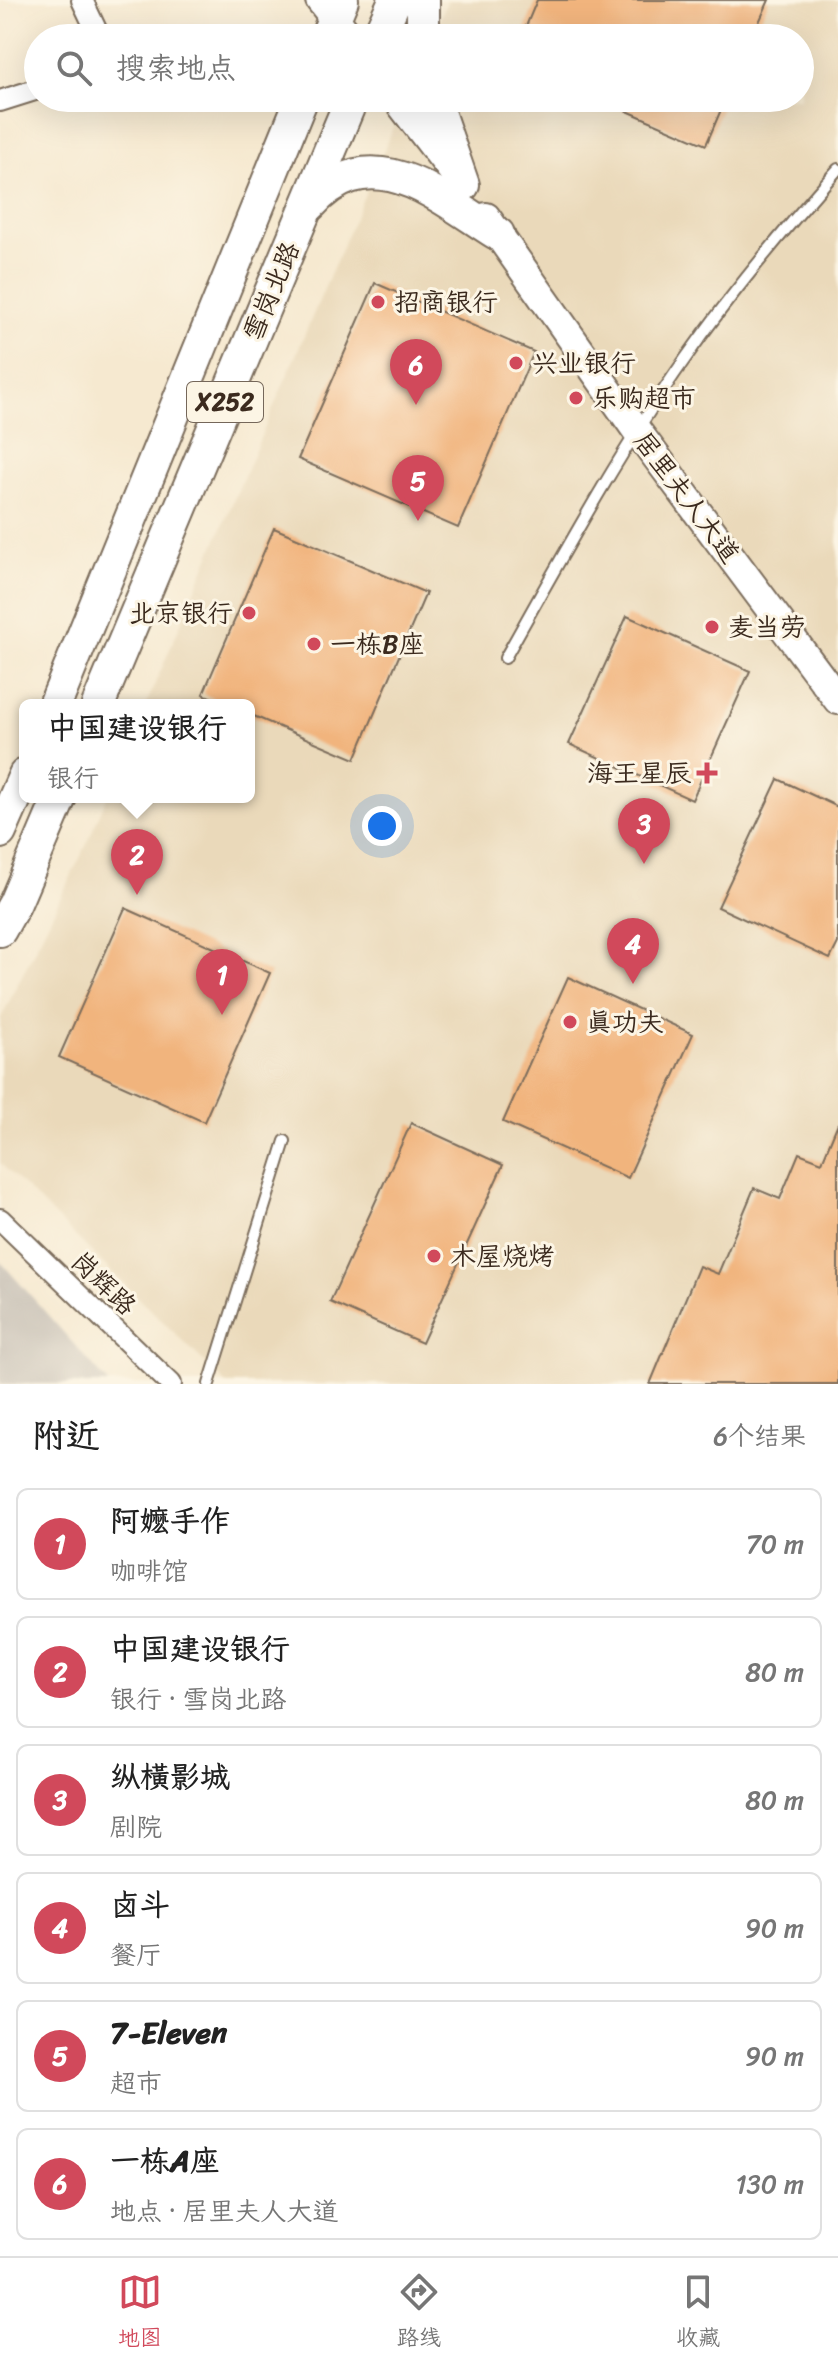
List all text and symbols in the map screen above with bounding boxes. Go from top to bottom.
search box [24,24,814,112]
text: 搜索地点 [116,41,236,95]
icon: search [52,46,96,90]
street label: 雪岗北路 [230,234,312,348]
place label: 招商银行 [394,279,498,325]
marker: 招商银行 [369,293,387,311]
pin: 6 [390,339,442,405]
place label: 兴业银行 [532,340,636,386]
marker: 兴业银行 [507,354,525,372]
place label: 乐购超市 [592,375,696,421]
road number: X252 [187,382,263,422]
marker: 乐购超市 [567,389,585,407]
street label: 居里夫人大道 [622,421,752,573]
pin: 5 [392,455,444,521]
place label: 北京银行 [129,590,233,636]
marker: 北京银行 [240,604,258,622]
place label: 麦当劳 [728,604,806,650]
marker: 麦当劳 [703,618,721,636]
place label: 一栋B座 [330,621,424,667]
marker: 一栋B座 [305,635,323,653]
popup [19,699,255,803]
text: 中国建设银行 [47,701,227,755]
place label: 海王星辰 [587,750,692,796]
text: 银行 [47,755,99,801]
marker: 海王星辰 [698,764,716,782]
pin: 3 [618,798,670,864]
your location [362,806,402,846]
pin: 2 [111,829,163,895]
pin: 4 [607,918,659,984]
pin: 1 [196,949,248,1015]
place label: 真功夫 [586,999,664,1045]
marker: 真功夫 [561,1013,579,1031]
place label: 木屋烧烤 [450,1233,554,1279]
street label: 岗辉路 [60,1239,148,1327]
marker: 木屋烧烤 [425,1247,443,1265]
text: 附近 [32,1406,100,1466]
text: 6个结果 [713,1413,806,1459]
text: 阿嬷手作 [110,1494,230,1548]
text: 1 [54,1521,66,1567]
text: 70 m [746,1521,804,1567]
text: 咖啡馆 [110,1548,188,1594]
text: 中国建设银行 [110,1622,290,1676]
text: 2 [52,1649,68,1695]
text: 80 m [745,1649,804,1695]
text: 银行 · 雪岗北路 [110,1676,287,1722]
text: 纵横影城 [110,1750,230,1804]
text: 3 [53,1777,67,1823]
text: 80 m [745,1777,804,1823]
text: 剧院 [110,1804,162,1850]
text: 卤斗 [110,1878,170,1932]
text: 4 [52,1905,68,1951]
text: 90 m [745,1905,804,1951]
text: 餐厅 [110,1932,162,1978]
text: 7-Eleven [110,2006,227,2060]
text: 5 [52,2033,68,2079]
text: 90 m [745,2033,804,2079]
text: 超市 [110,2060,162,2106]
text: 一栋A座 [110,2134,220,2188]
text: 6 [53,2161,67,2207]
text: 130 m [735,2161,804,2207]
text: 地点 · 居里夫人大道 [110,2188,339,2234]
tab: 地图 [118,2270,162,2357]
tab: 路线 [397,2270,441,2357]
tab: 收藏 [676,2270,720,2357]

